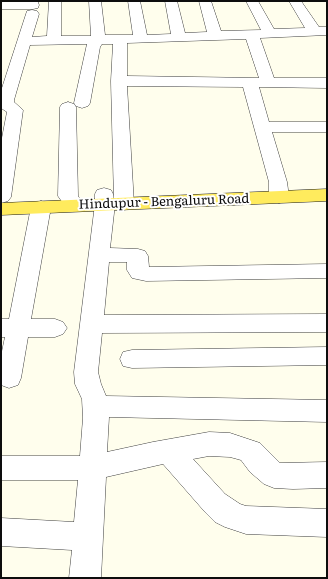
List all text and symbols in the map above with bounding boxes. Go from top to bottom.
street label: Hindupur - Bengaluru Road [78,191,250,213]

